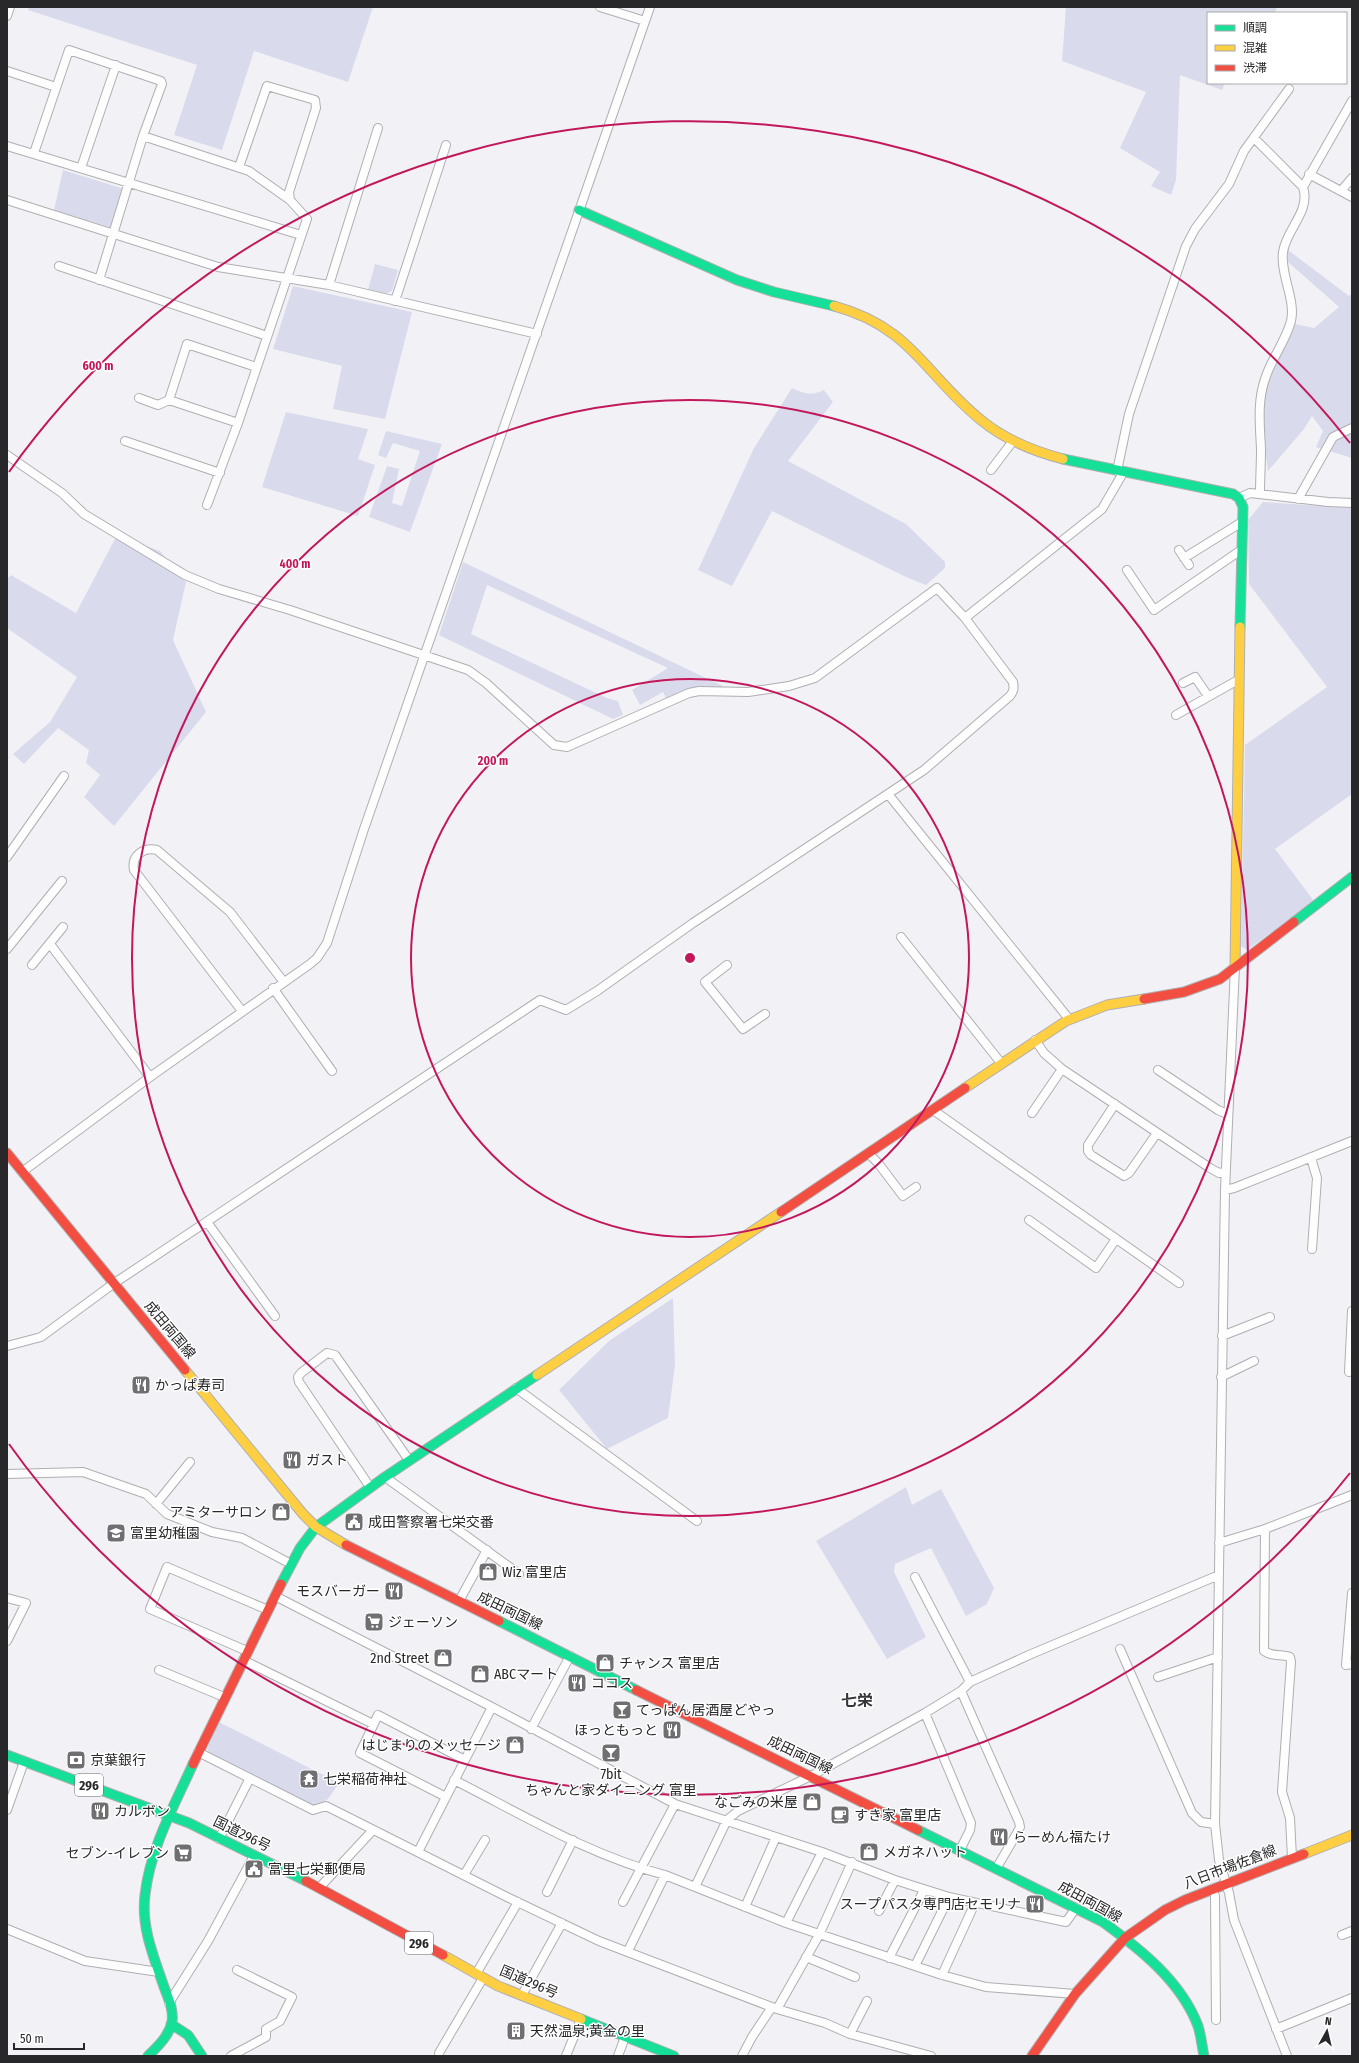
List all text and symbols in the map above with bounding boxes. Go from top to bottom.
legend [1207,12,1347,84]
text: 順調 [1243,21,1267,35]
text: 混雑 [1243,41,1267,55]
text: 渋滞 [1243,61,1267,75]
text: 600 m [82,359,114,373]
text: 400 m [280,557,310,571]
text: 200 m [477,754,508,768]
centre of rings [683,951,697,965]
street label: 成田両国線 [141,1298,199,1362]
restaurant icon: かっぱ寿司 [130,1374,152,1396]
place label: かっぱ寿司 [155,1377,225,1394]
restaurant icon: ガスト [281,1449,303,1471]
place label: ガスト [306,1452,348,1469]
shop icon: アミターサロン [270,1501,292,1523]
place label: アミターサロン [170,1504,267,1521]
public building icon: 成田警察署七栄交番 [343,1511,365,1533]
place label: 成田警察署七栄交番 [368,1514,494,1531]
school or university icon: 富里幼稚園 [105,1522,127,1544]
place label: 富里幼稚園 [130,1525,200,1542]
shop icon: Wiz 富里店 [477,1561,499,1583]
place label: Wiz 富里店 [502,1564,567,1581]
restaurant icon: モスバーガー [383,1580,405,1602]
place label: モスバーガー [296,1583,380,1600]
street label: 成田両国線 [475,1588,545,1634]
supermarket icon: ジェーソン [363,1611,385,1633]
place label: ジェーソン [388,1614,458,1631]
shop icon: 2nd Street [432,1647,454,1669]
place label: 2nd Street [370,1650,429,1667]
shop icon: チャンス 富里店 [594,1652,616,1674]
place label: チャンス 富里店 [619,1655,720,1672]
shop icon: ABCマート [469,1663,491,1685]
place label: ABCマート [494,1666,558,1683]
restaurant icon: ココス [566,1672,588,1694]
place label: ココス [591,1675,633,1692]
district label: 七栄 [841,1691,873,1710]
bar icon: てっぱん居酒屋どやっ [611,1699,633,1721]
place label: てっぱん居酒屋どやっ [636,1702,775,1719]
restaurant icon: ほっともっと [661,1719,683,1741]
place label: ほっともっと [574,1722,658,1739]
street label: 成田両国線 [765,1732,835,1778]
shop icon: はじまりのメッセージ [504,1734,526,1756]
place label: はじまりのメッセージ [361,1737,501,1754]
bar icon: 7bit ちゃんと家ダイニング 富里 [600,1742,622,1764]
bank icon: 京葉銀行 [65,1749,87,1771]
place label: 京葉銀行 [90,1752,146,1769]
place label: 7bit ちゃんと家ダイニング 富里 [525,1766,697,1799]
temple icon: 七栄稲荷神社 [298,1768,320,1790]
place label: 七栄稲荷神社 [323,1771,407,1788]
road number: 296 [75,1774,103,1796]
shop icon: なごみの米屋 [801,1791,823,1813]
place label: なごみの米屋 [714,1794,798,1811]
restaurant icon: カルボン [89,1800,111,1822]
place label: カルボン [114,1803,170,1820]
cafe icon: すき家 富里店 [829,1804,851,1826]
place label: すき家 富里店 [854,1807,941,1824]
street label: 国道296号 [210,1813,274,1855]
restaurant icon: らーめん福たけ [988,1826,1010,1848]
place label: らーめん福たけ [1013,1829,1111,1846]
shop icon: メガネハット [858,1841,880,1863]
supermarket icon: セブン-イレブン [172,1842,194,1864]
street label: 八日市場佐倉線 [1181,1842,1279,1892]
place label: メガネハット [883,1844,967,1861]
place label: セブン-イレブン [66,1845,169,1862]
public building icon: 富里七栄郵便局 [243,1858,265,1880]
place label: 富里七栄郵便局 [268,1861,366,1878]
street label: 成田両国線 [1055,1878,1125,1926]
restaurant icon: スープパスタ専門店セモリナ [1024,1893,1046,1915]
place label: スープパスタ専門店セモリナ [840,1896,1021,1913]
road number: 296 [405,1932,433,1954]
street label: 国道296号 [497,1962,561,2002]
north arrow [1307,2011,1347,2051]
text: N [1324,2015,1332,2028]
building icon: 天然温泉;黄金の里 [505,2020,527,2042]
place label: 天然温泉;黄金の里 [530,2023,645,2040]
scale bar [14,2025,84,2051]
text: 50 m [20,2032,44,2046]

